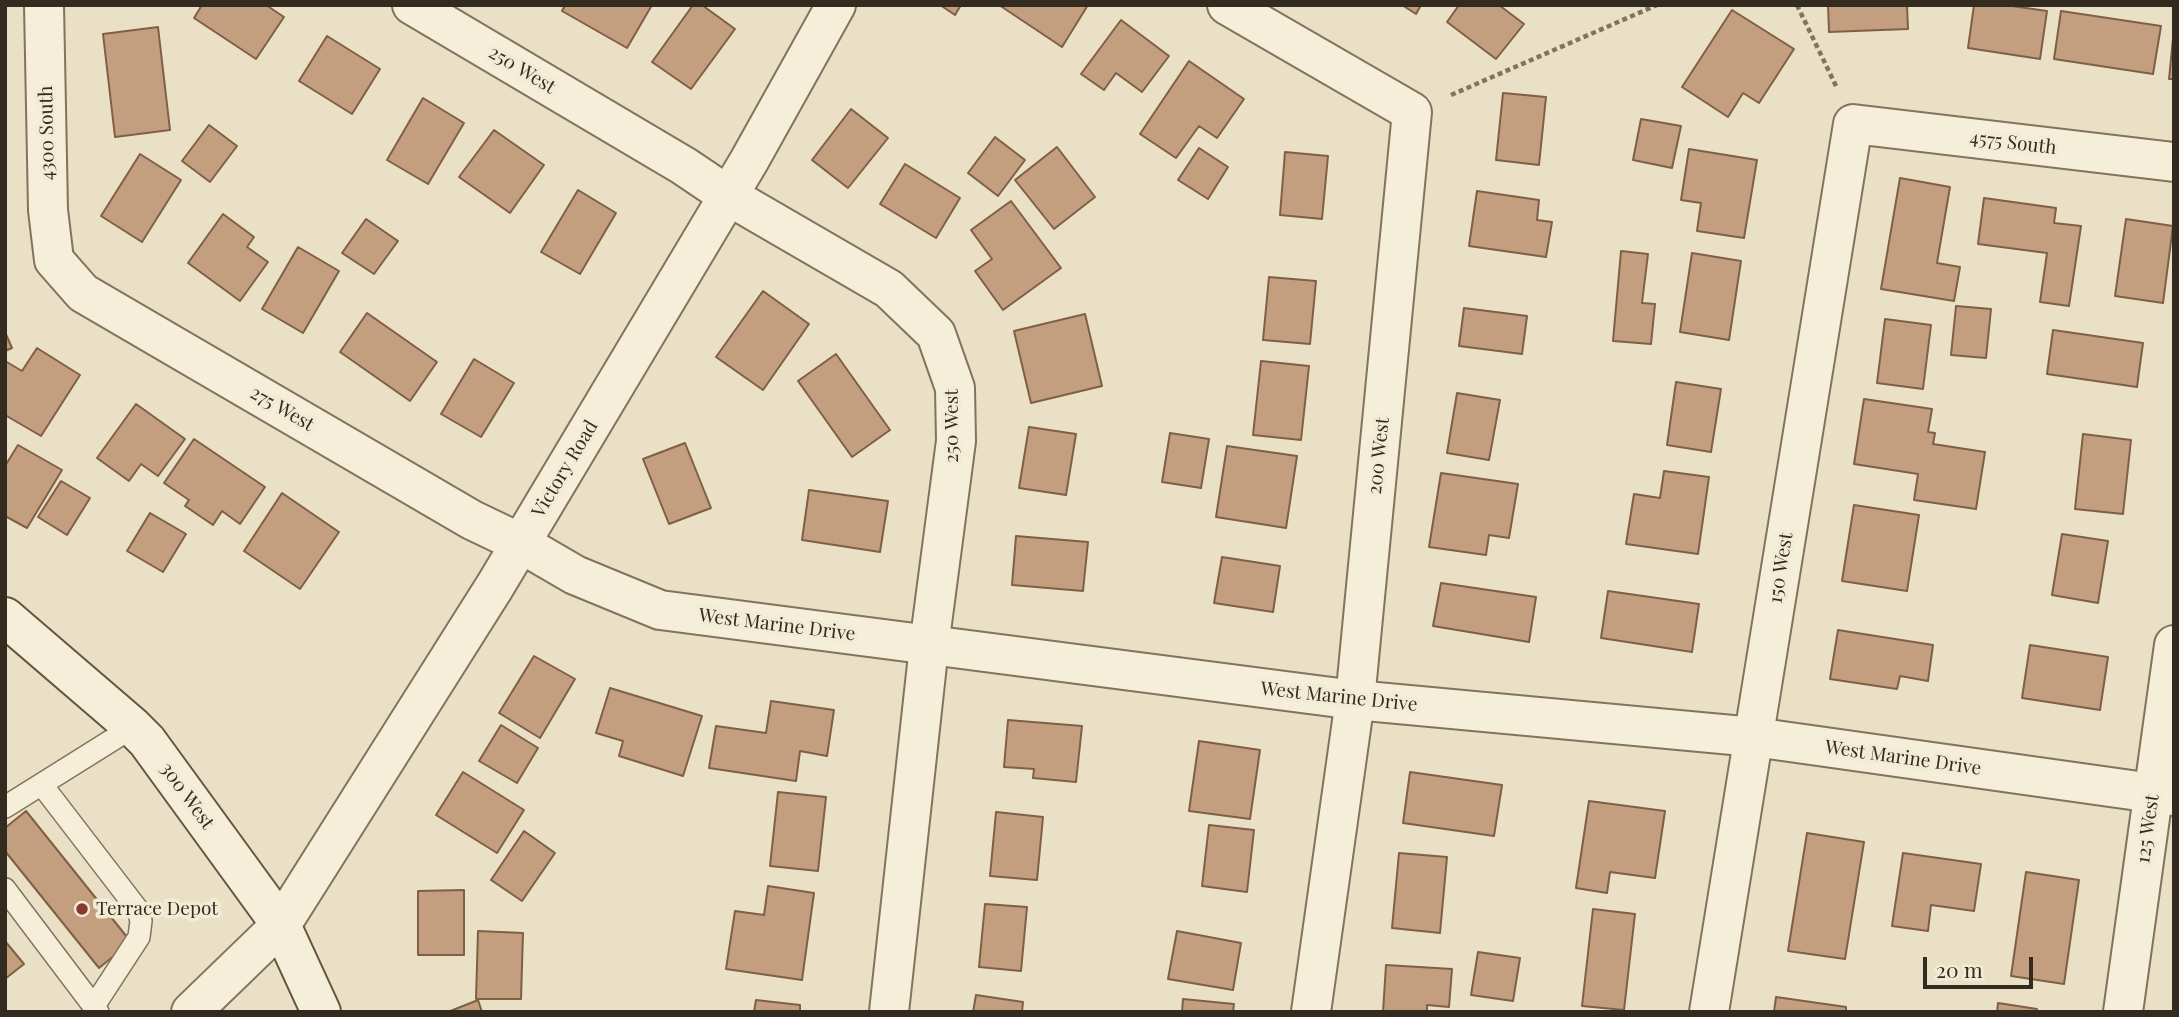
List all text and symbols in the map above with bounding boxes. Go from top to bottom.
street label: 250 West [484,41,560,99]
street label: 4300 South [35,85,59,181]
street label: 4575 South [1968,126,2058,160]
street label: 275 West [246,382,318,436]
street label: 250 West [941,389,963,463]
street label: Victory Road [527,416,603,522]
street label: 200 West [1364,416,1394,496]
street label: 150 West [1764,531,1798,605]
street label: West Marine Drive [697,604,857,646]
street label: West Marine Drive [1259,677,1419,717]
street label: West Marine Drive [1823,736,1983,780]
street label: 300 West [155,758,219,834]
street label: 125 West [2132,793,2164,865]
place label: Terrace Depot [96,898,218,920]
marker: Terrace Depot [74,901,90,917]
scale bar [1927,944,2037,988]
text: 20 m [1936,955,1983,983]

